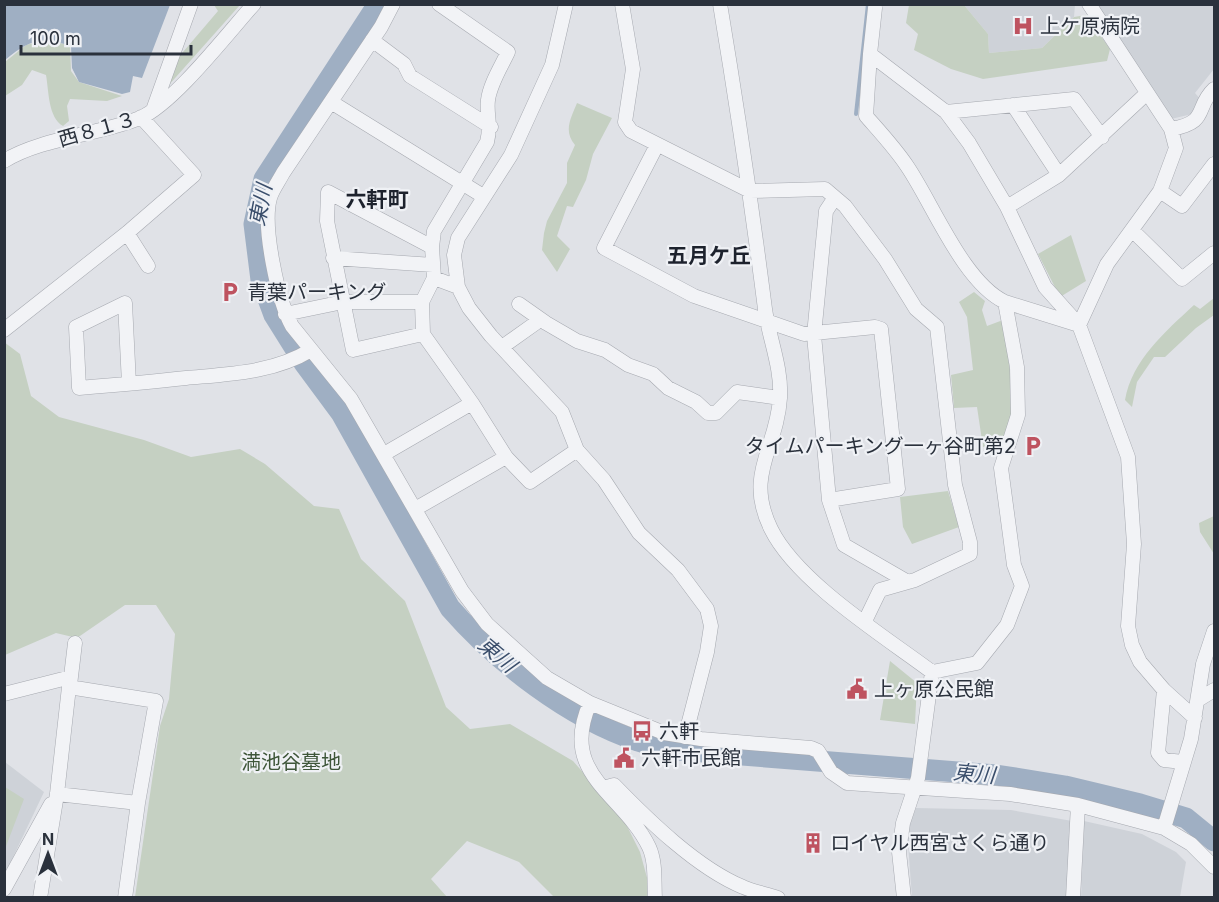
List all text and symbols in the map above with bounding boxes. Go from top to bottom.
hospital icon: 上ケ原病院 [1011,14,1035,38]
place label: 上ケ原病院 [1040,14,1140,38]
scale bar [21,18,190,56]
text: 100 m [30,28,81,49]
street label: 西８１３ [55,106,139,152]
water label: 東川 [244,180,277,228]
district label: 六軒町 [346,187,409,212]
district label: 五月ケ丘 [667,243,751,268]
parking icon: 青葉パーキング [218,280,242,304]
place label: 青葉パーキング [247,280,386,304]
place label: タイムパーキング一ヶ谷町第2 [745,434,1016,458]
parking icon: タイムパーキング一ヶ谷町第2 [1021,434,1045,458]
water label: 東川 [473,632,523,679]
public building icon: 上ヶ原公民館 [845,677,869,701]
place label: 上ヶ原公民館 [874,677,994,701]
bus stop icon: 六軒 [630,719,654,743]
place label: 六軒 [659,719,699,743]
public building icon: 六軒市民館 [612,746,636,770]
place label: 六軒市民館 [641,746,741,770]
park label: 満池谷墓地 [241,750,341,774]
water label: 東川 [952,759,998,788]
north arrow [18,824,78,884]
text: N [42,829,54,849]
building icon: ロイヤル西宮さくら通り [801,831,825,855]
place label: ロイヤル西宮さくら通り [830,831,1049,855]

